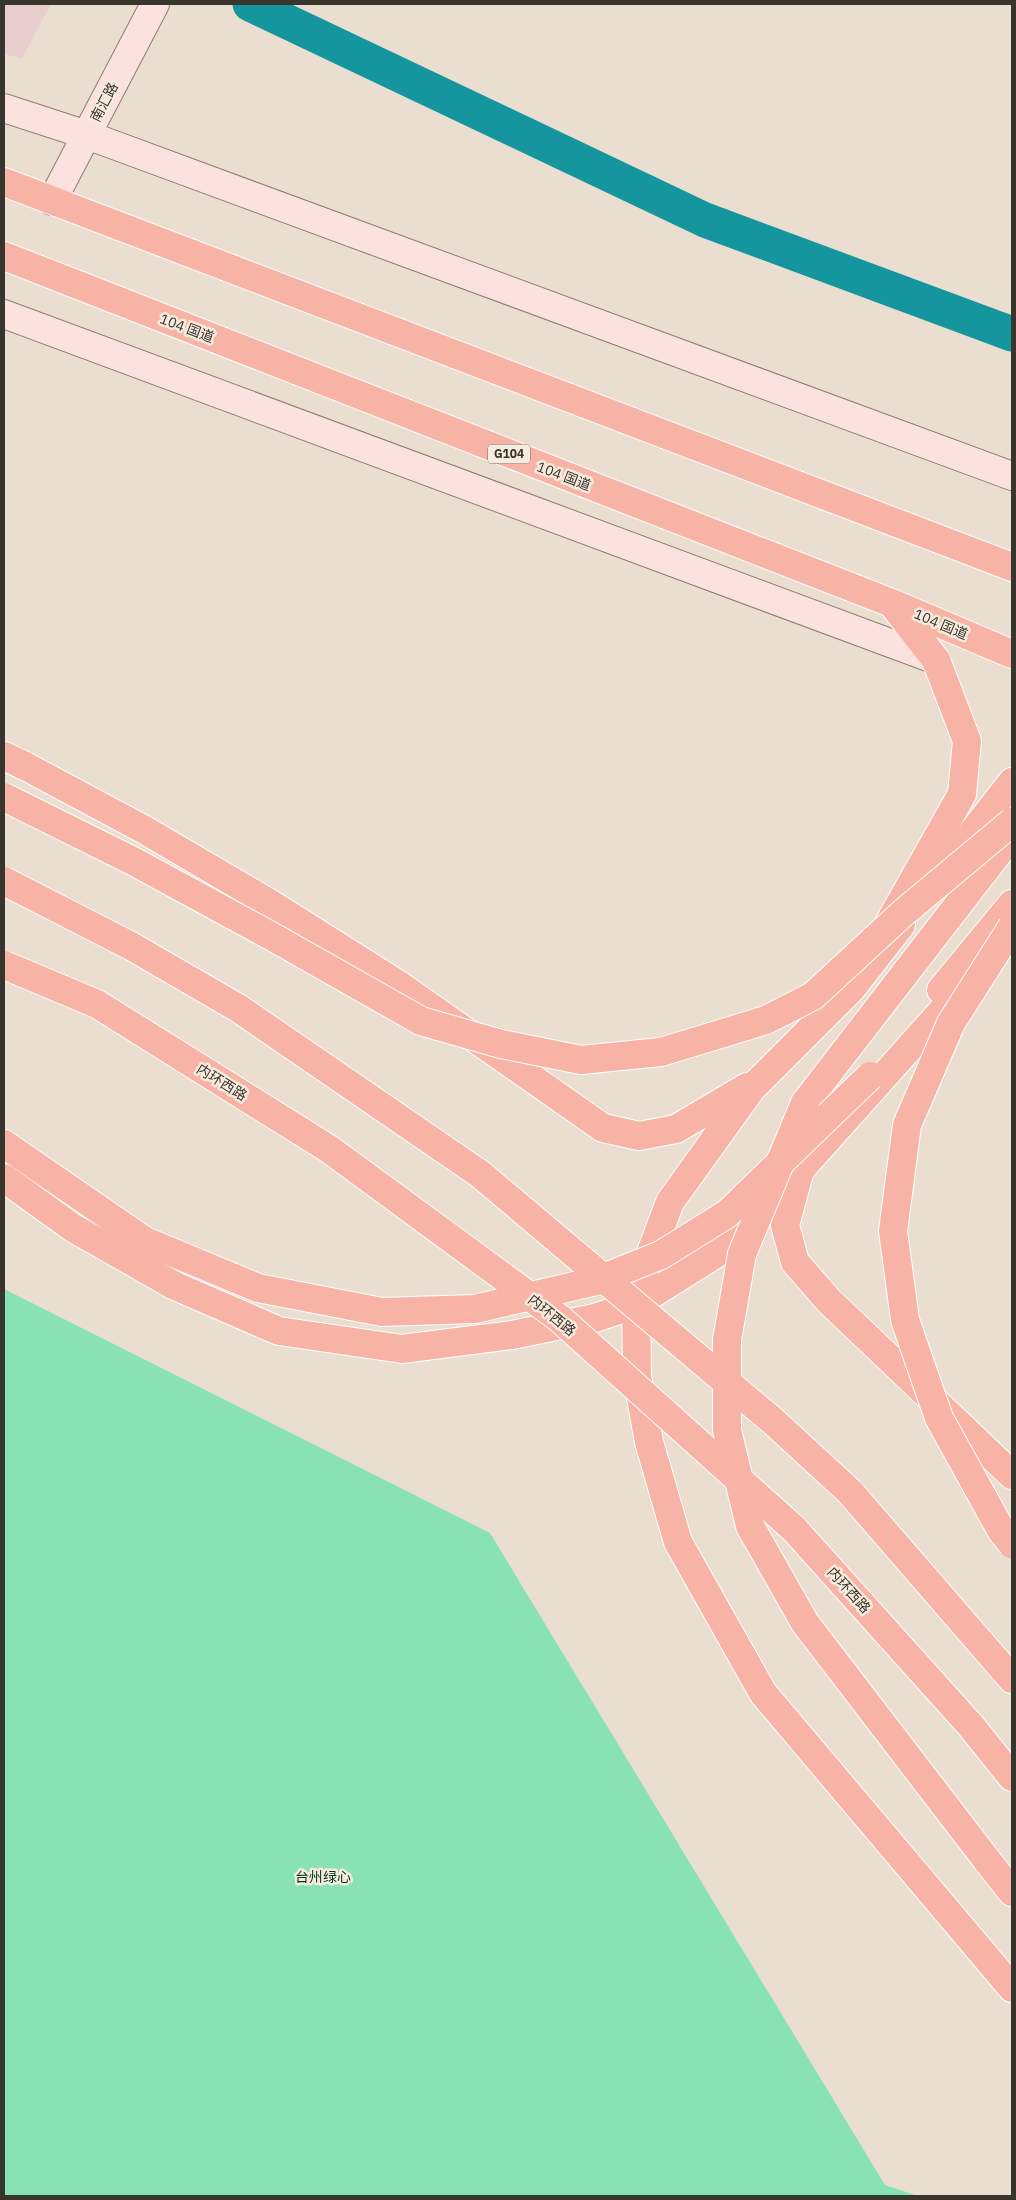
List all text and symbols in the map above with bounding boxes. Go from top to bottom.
street label: 南汇路 [86,79,122,125]
street label: 104 国道 [157,309,217,347]
road number: G104 [488,444,530,464]
street label: 104 国道 [534,457,594,495]
street label: 104 国道 [911,605,971,643]
street label: 内环西路 [193,1060,251,1104]
street label: 内环西路 [525,1290,579,1340]
street label: 内环西路 [824,1563,874,1617]
park label: 台州绿心 [295,1868,351,1886]

